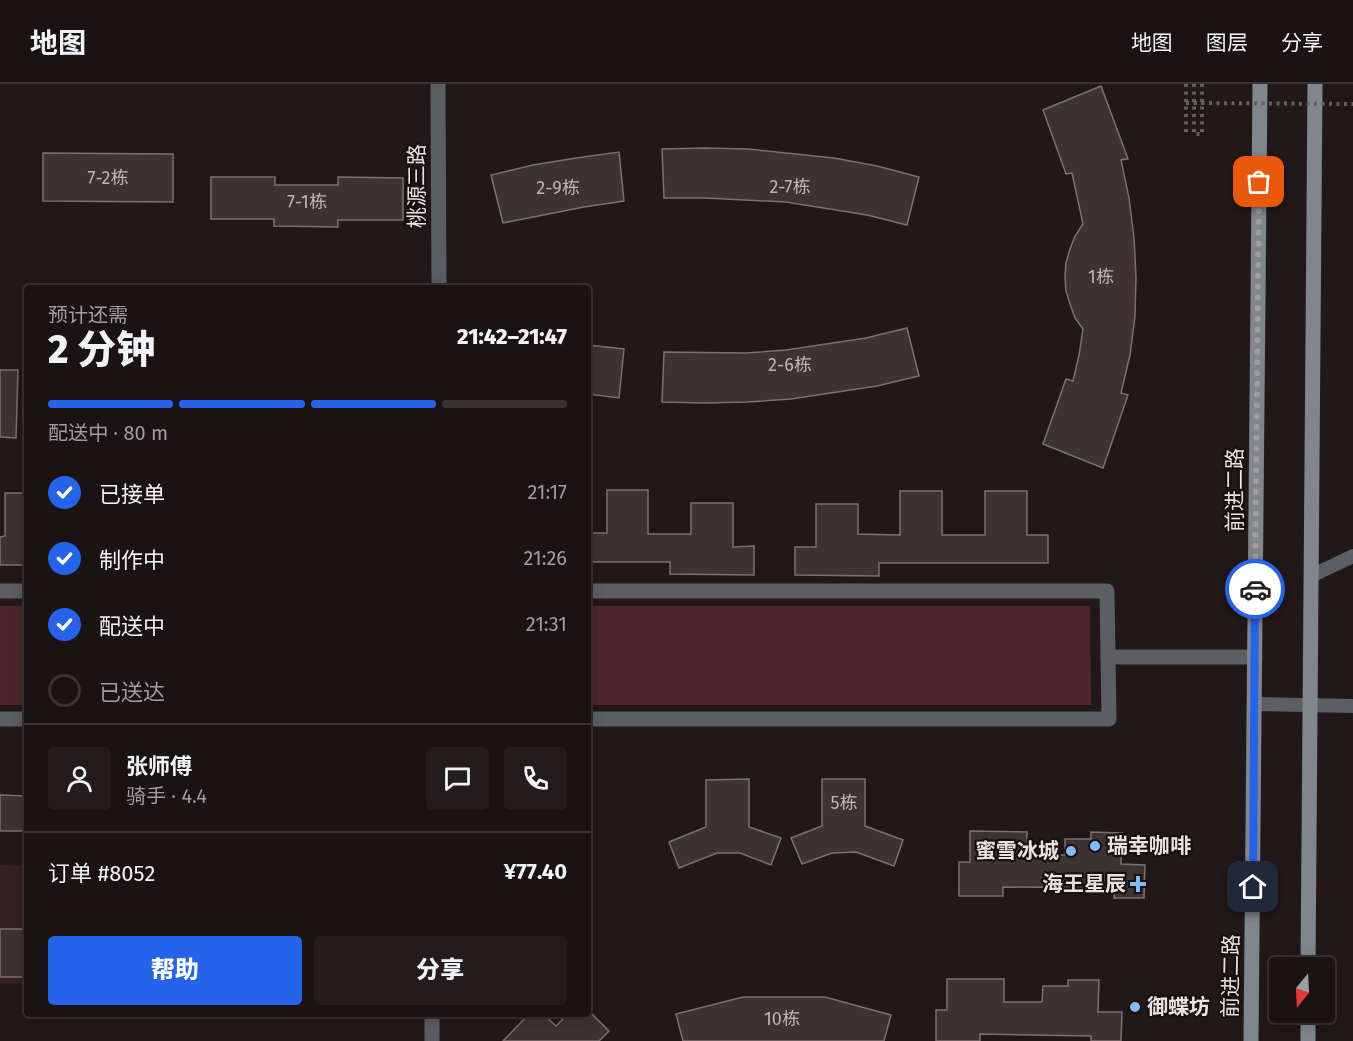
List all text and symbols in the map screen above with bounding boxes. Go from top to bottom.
text: 地图 [30,27,86,60]
text: 地图 [1131,30,1173,56]
text: 图层 [1206,30,1248,56]
text: 分享 [1281,30,1323,56]
street label: 桃源三路 [404,144,430,228]
pin [1233,156,1284,207]
icon: bag [1242,165,1275,198]
house number: 7-2栋 [87,167,129,189]
house number: 2-7栋 [769,176,811,198]
house number: 2-9栋 [536,177,580,199]
house number: 7-1栋 [287,191,327,213]
house number: 1栋 [1088,266,1114,288]
text: 预计还需 [48,303,128,327]
text: 21:42–21:47 [457,323,567,350]
text: 2 分钟 [48,327,155,373]
house number: 2-6栋 [768,354,812,376]
text: 配送中 · 80 m [48,421,168,445]
street label: 前进二路 [1222,448,1248,532]
icon: check [48,476,81,509]
text: 21:17 [527,480,567,504]
text: 已接单 [99,481,165,508]
icon: check [48,542,81,575]
text: 21:26 [524,546,567,570]
text: 制作中 [99,547,165,574]
courier [1225,559,1285,619]
icon: car [1239,573,1272,606]
icon: check [48,608,81,641]
text: 21:31 [526,612,567,636]
text: 配送中 [99,613,165,640]
text: 已送达 [99,679,165,706]
button: person [48,747,111,810]
button: chat [426,747,489,810]
button: phone [504,747,567,810]
text: 张师傅 [126,753,192,780]
text: 骑手 · 4.4 [126,784,207,808]
house number: 5栋 [830,792,858,814]
place label: 瑞幸咖啡 [1107,833,1191,859]
place label: 蜜雪冰城 [975,838,1059,864]
marker: 瑞幸咖啡 [1088,839,1102,853]
marker: 蜜雪冰城 [1064,844,1078,858]
text: ¥77.40 [504,858,567,885]
text: 订单 #8052 [48,860,155,887]
pin [1227,861,1278,912]
icon: home [1236,870,1269,903]
place label: 海王星辰 [1042,871,1126,897]
marker: 海王星辰 [1131,877,1145,891]
street label: 前进二路 [1217,934,1245,1018]
button: 帮助 [48,936,302,1005]
button: 分享 [314,936,567,1005]
north arrow [1269,957,1335,1023]
map controls [1269,957,1335,1023]
place label: 御蝶坊 [1147,994,1210,1020]
marker: 御蝶坊 [1128,1000,1142,1014]
house number: 10栋 [764,1008,800,1030]

